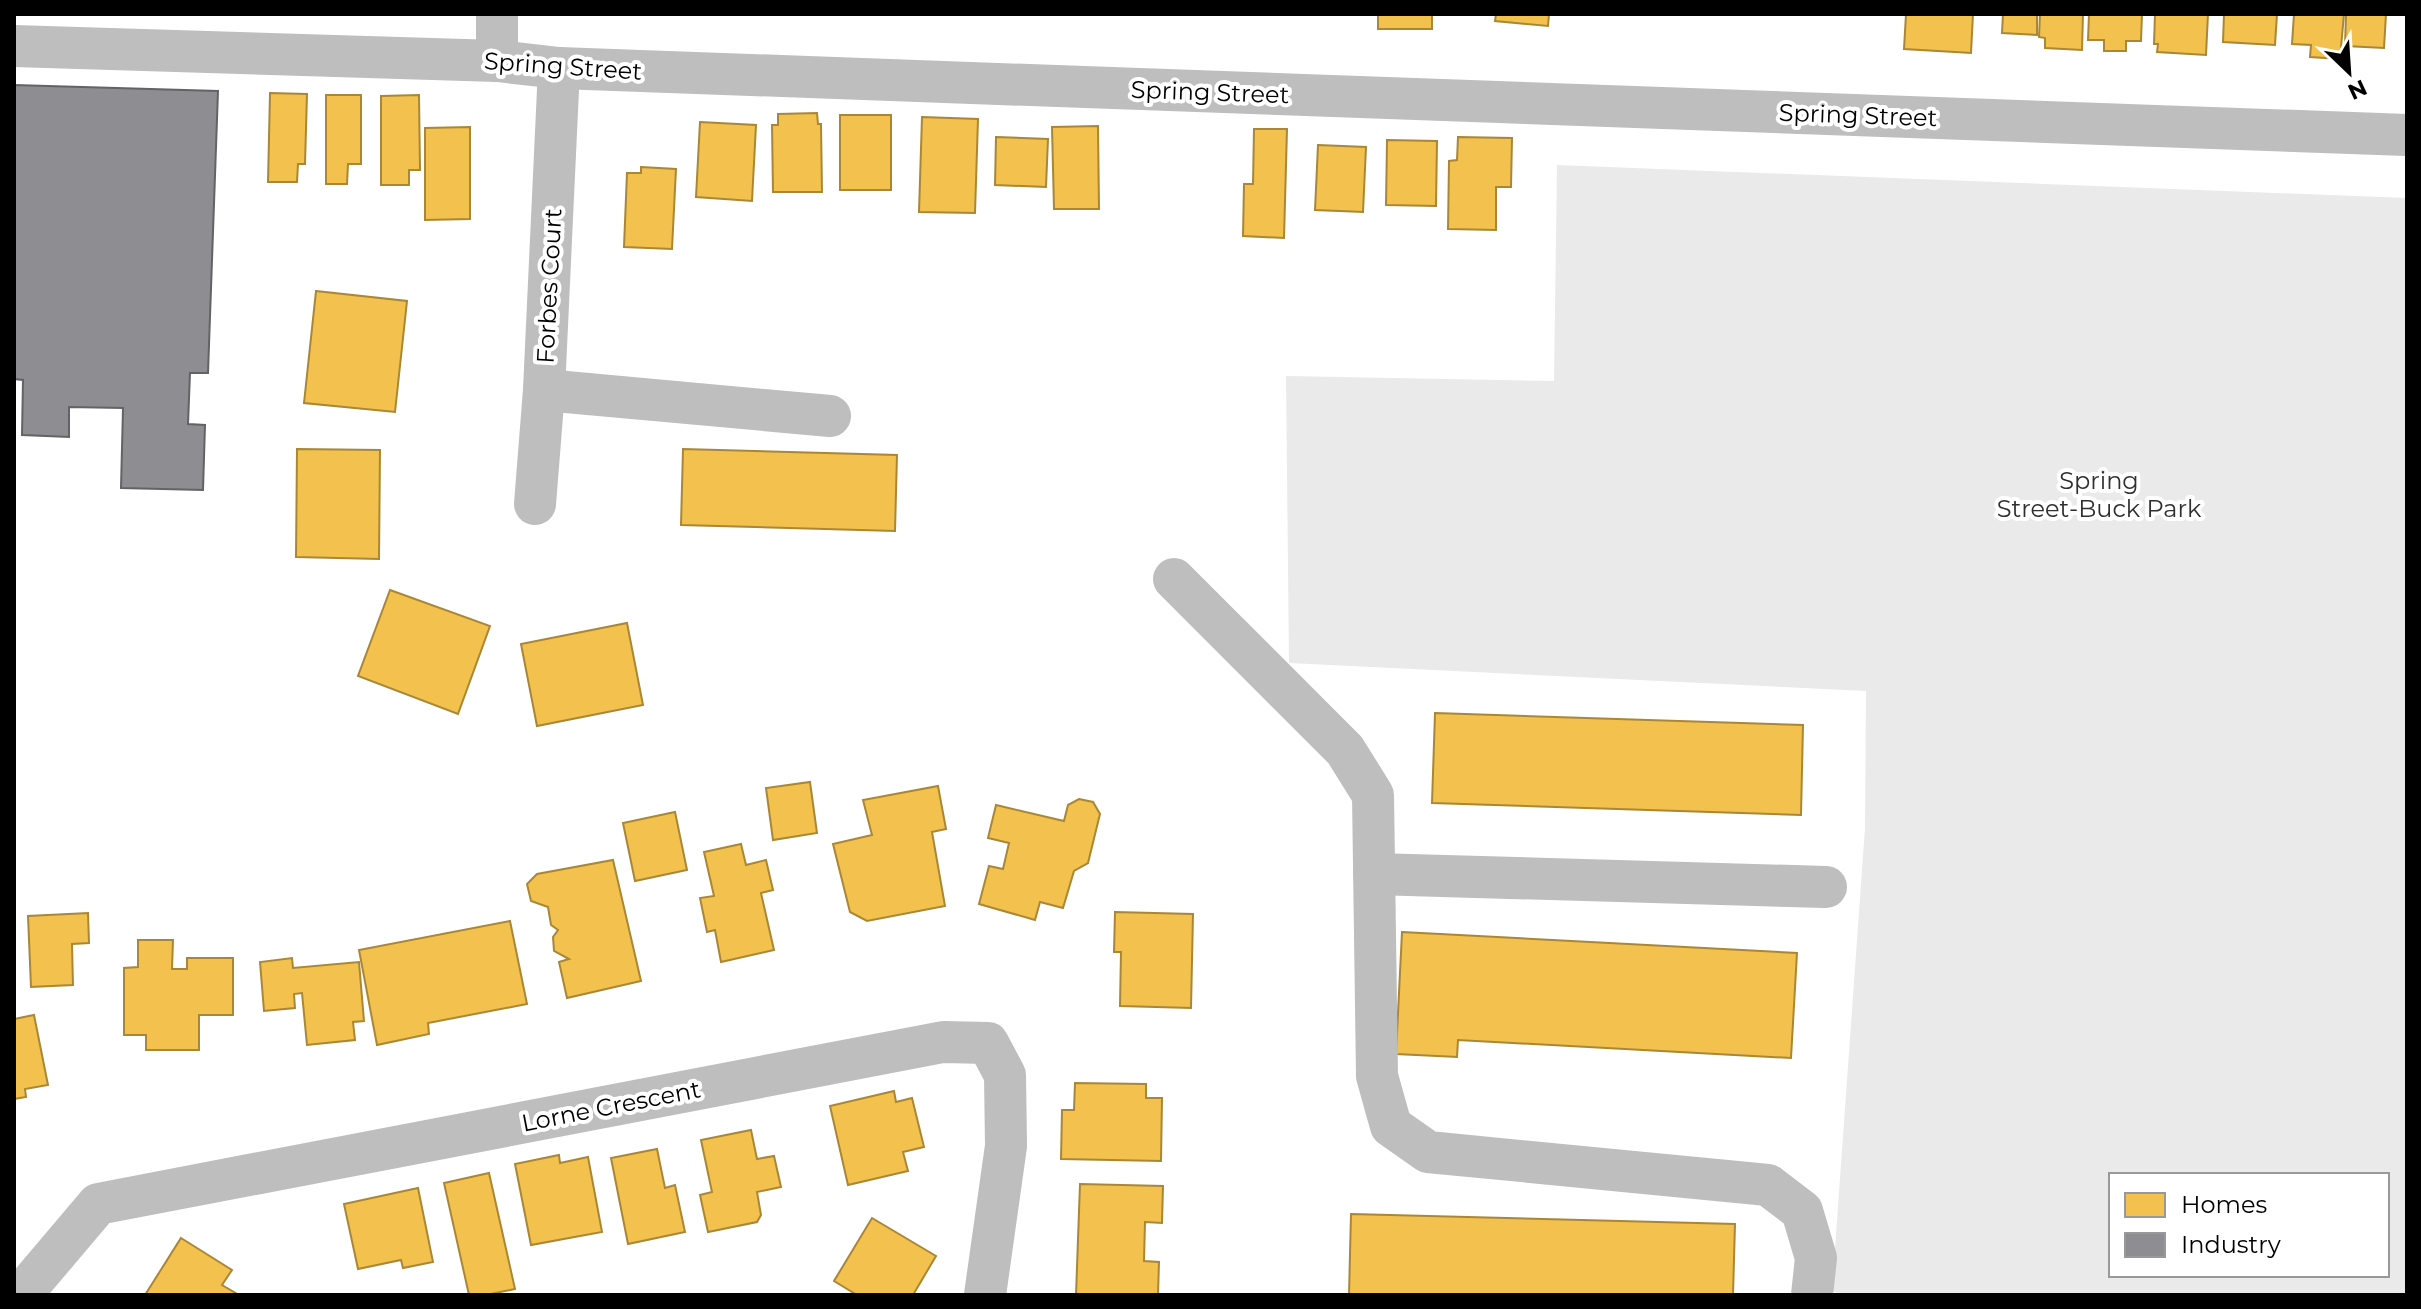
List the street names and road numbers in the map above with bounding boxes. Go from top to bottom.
street label: Spring Street [483,46,643,86]
street label: Spring Street [1130,75,1290,109]
street label: Spring Street [1778,98,1938,132]
street label: Forbes Court [530,207,568,364]
street label: Lorne Crescent [519,1074,703,1138]

